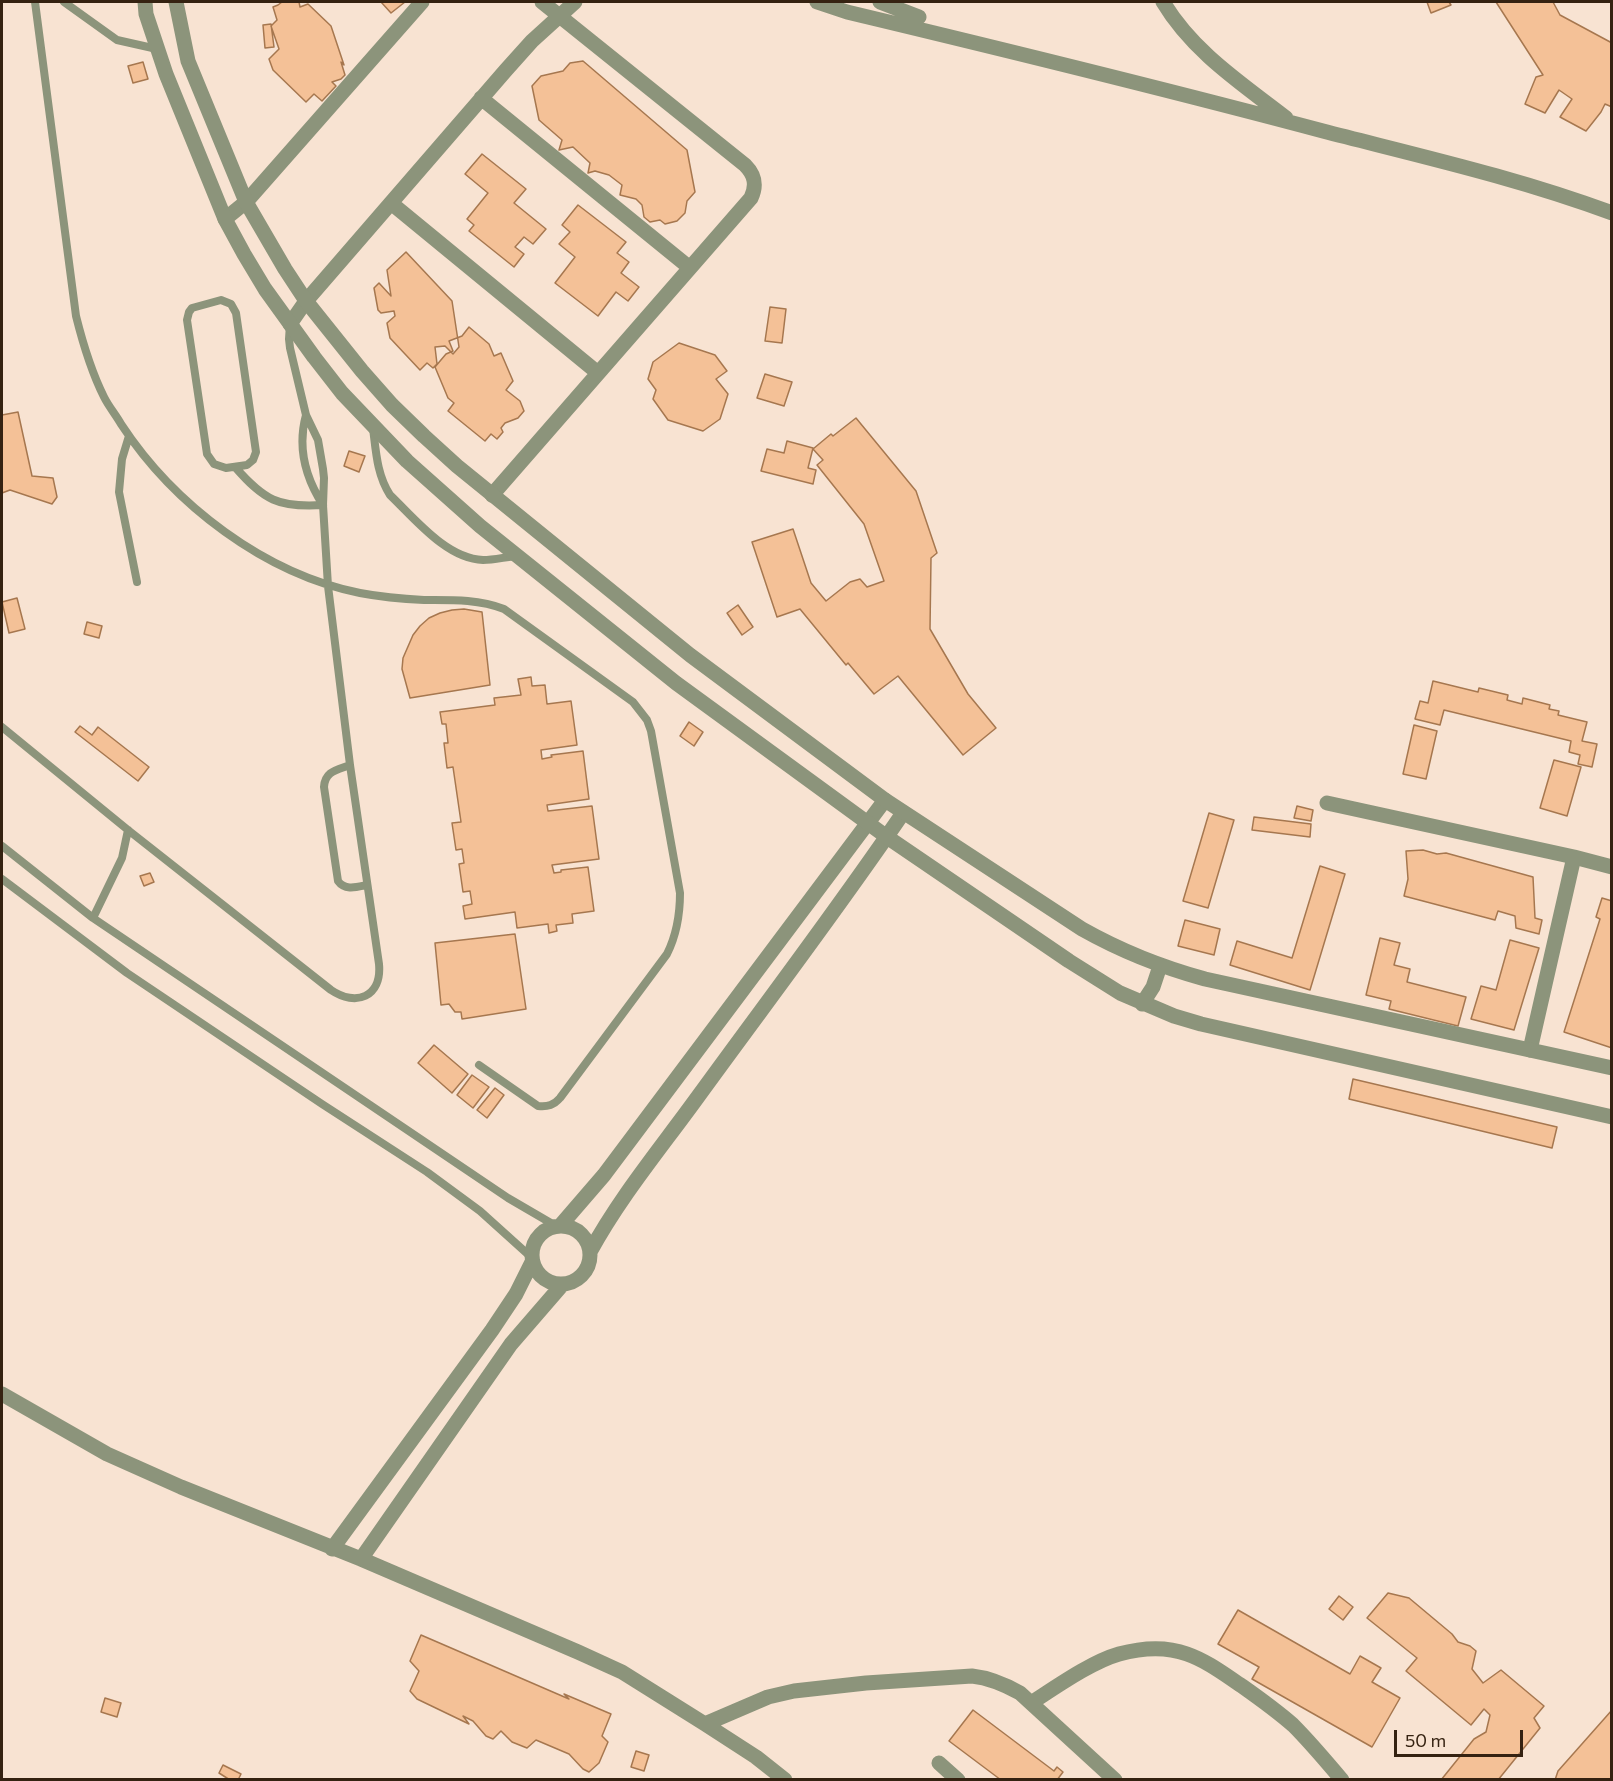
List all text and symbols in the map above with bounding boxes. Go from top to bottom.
scale bar [1397,1718,1526,1756]
text: 50 m [1405,1729,1446,1751]

